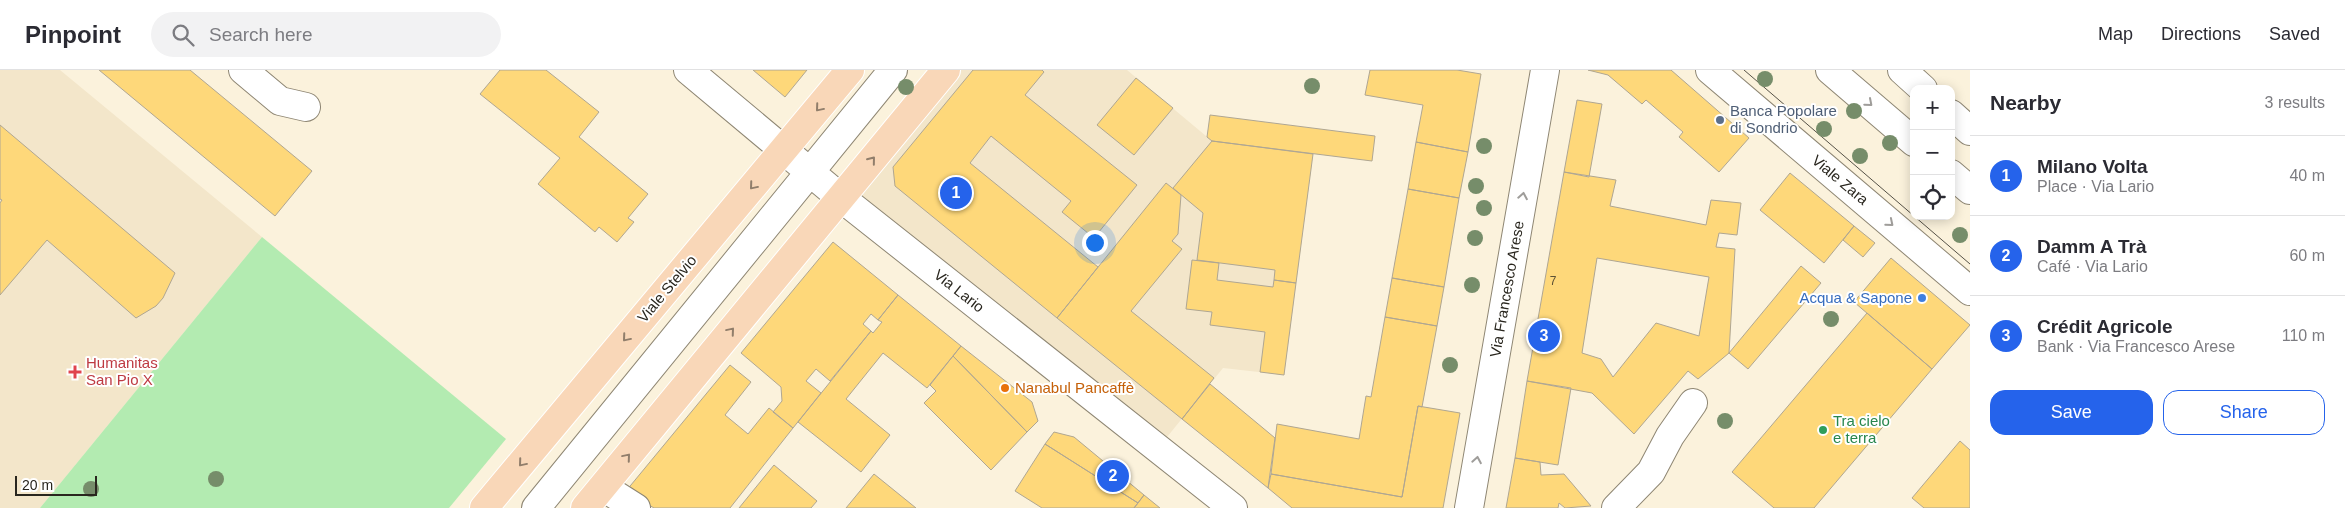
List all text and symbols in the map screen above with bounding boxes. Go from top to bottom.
search box [151,12,501,57]
text: Pinpoint [25,21,121,48]
icon: search [169,21,197,49]
text: Search here [209,24,313,45]
text: Map [2098,24,2133,44]
text: Directions [2161,24,2241,44]
text: Saved [2269,24,2320,44]
map controls [1910,85,1955,220]
button: + [1910,85,1955,130]
text: Nearby [1990,91,2061,114]
text: 3 results [2265,94,2325,111]
one-way arrow [1863,97,1872,106]
one-way arrow [815,102,824,111]
place label: Banca Popolare di Sondrio [1730,102,1837,136]
marker: Banca Popolare di Sondrio [1714,114,1726,126]
button: − [1910,130,1955,175]
street label: Viale Zara [1809,151,1872,208]
text: Milano Volta [2037,156,2147,177]
one-way arrow [866,157,874,166]
text: 1 [2002,167,2010,184]
text: 40 m [2289,167,2325,184]
pin: 1 [940,174,972,212]
button: locate [1910,175,1955,220]
text: Place · Via Lario [2037,178,2154,195]
one-way arrow [750,180,758,189]
one-way arrow [1517,192,1527,201]
one-way arrow [1884,217,1893,225]
street label: Via Francesco Arese [1486,219,1527,358]
your location [1082,230,1108,256]
text: Damm A Trà [2037,236,2146,257]
text: 2 [2002,247,2010,264]
text: 60 m [2289,247,2325,264]
street label: Viale Stelvio [634,252,700,326]
text: Café · Via Lario [2037,258,2148,275]
street label: Via Lario [931,266,988,315]
house number: 7 [1550,274,1557,288]
place label: Acqua & Sapone [1799,289,1912,306]
marker: Acqua & Sapone [1916,292,1928,304]
text: Crédit Agricole [2037,316,2173,337]
pin: 3 [1528,317,1560,355]
text: 3 [2002,327,2010,344]
text: 110 m [2282,327,2325,344]
one-way arrow [725,328,734,337]
one-way arrow [624,332,632,341]
text: Bank · Via Francesco Arese [2037,338,2235,355]
place label: Humanitas San Pio X [86,354,158,388]
marker: Humanitas San Pio X [68,365,82,379]
place label: Nanabul Pancaffè [1015,379,1134,396]
marker: Nanabul Pancaffè [999,382,1011,394]
button: Save [1990,390,2153,435]
button: Share [2163,390,2325,435]
place label: Tra cielo e terra [1833,412,1890,446]
marker: Tra cielo e terra [1817,424,1829,436]
one-way arrow [622,454,630,463]
one-way arrow [1472,456,1482,464]
one-way arrow [519,457,528,466]
pin: 2 [1097,457,1129,495]
scale bar [15,473,98,496]
text: 20 m [22,477,53,493]

